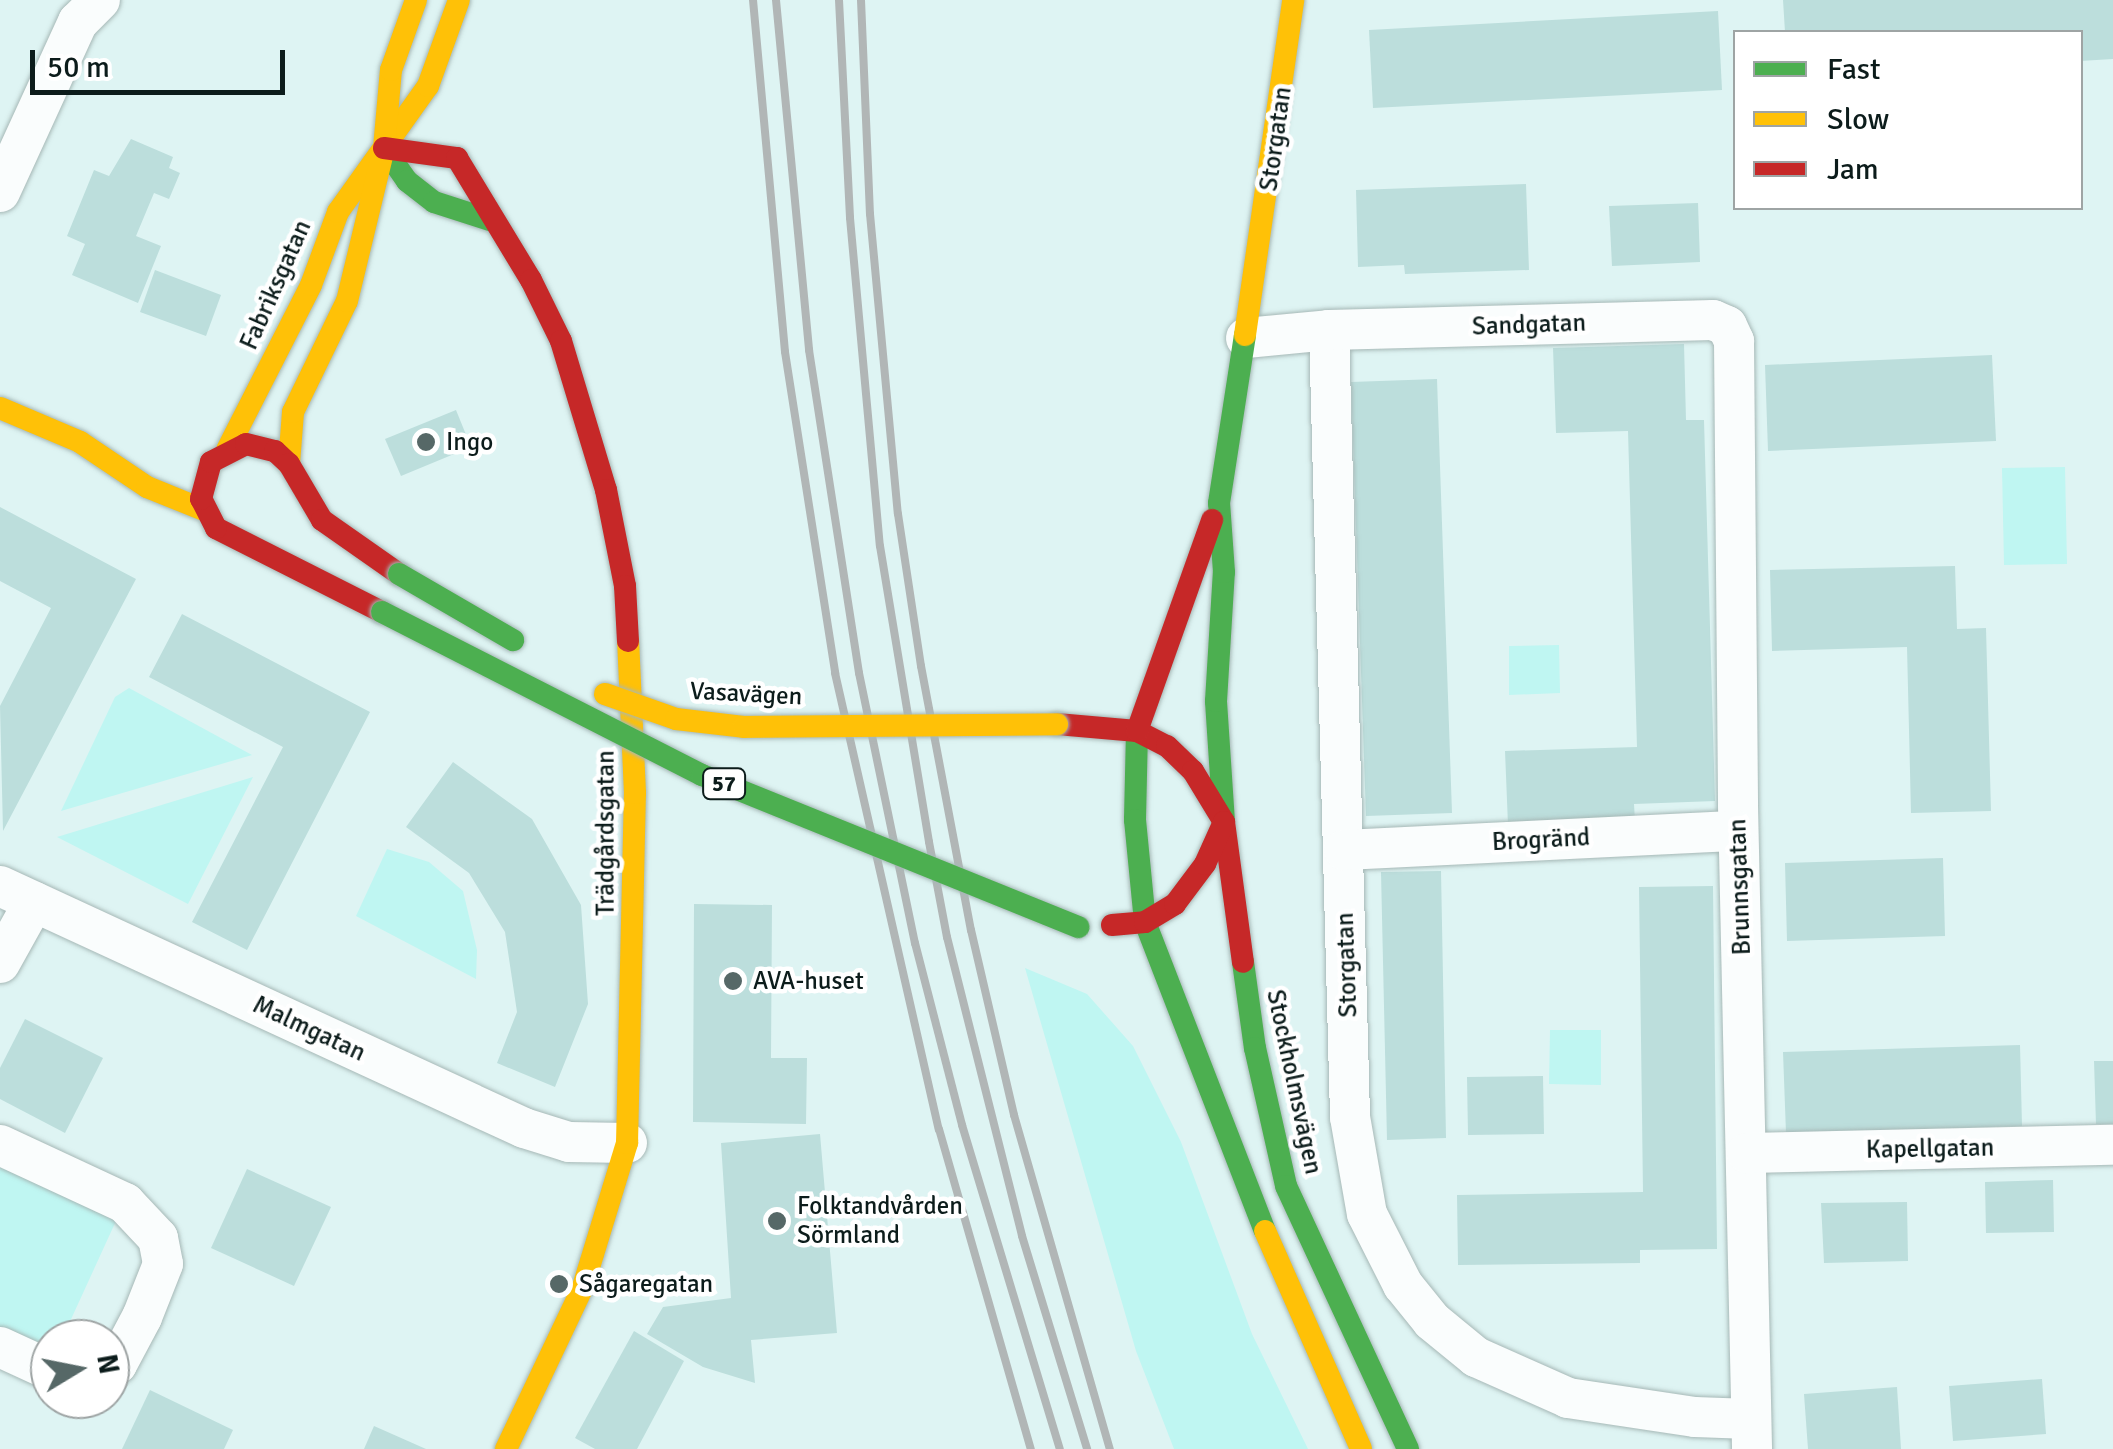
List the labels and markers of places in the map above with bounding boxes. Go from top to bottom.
place label: Ingo [446,427,493,457]
marker: Ingo [415,431,437,453]
place label: AVA-huset [753,966,864,996]
marker: AVA-huset [722,970,744,992]
place label: Folktandvården Sörmland [797,1192,963,1251]
marker: Folktandvården Sörmland [766,1210,788,1232]
place label: Sågaregatan [579,1269,713,1299]
marker: Sågaregatan [548,1273,570,1295]

